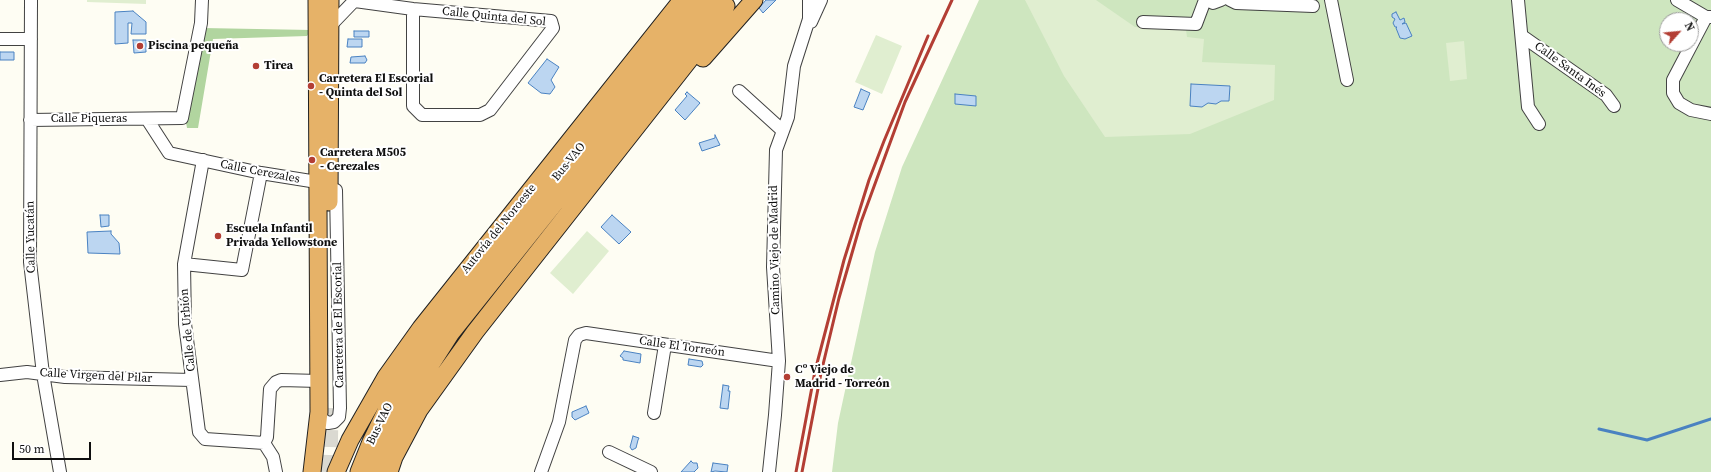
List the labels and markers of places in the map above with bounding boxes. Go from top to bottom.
place label: Piscina pequeña [148,39,239,53]
marker: Piscina pequeña [135,41,145,51]
place label: Tirea [264,59,293,73]
marker: Tirea [251,61,261,71]
place label: Carretera El Escorial - Quinta del Sol [319,72,433,100]
marker: Carretera El Escorial - Quinta del Sol [306,81,316,91]
place label: Carretera M505 - Cerezales [320,146,406,174]
marker: Carretera M505 - Cerezales [307,155,317,165]
place label: Escuela Infantil Privada Yellowstone [226,222,337,250]
marker: Escuela Infantil Privada Yellowstone [213,231,223,241]
place label: Cº Viejo de Madrid - Torreón [795,363,890,391]
marker: Cº Viejo de Madrid - Torreón [782,372,792,382]

